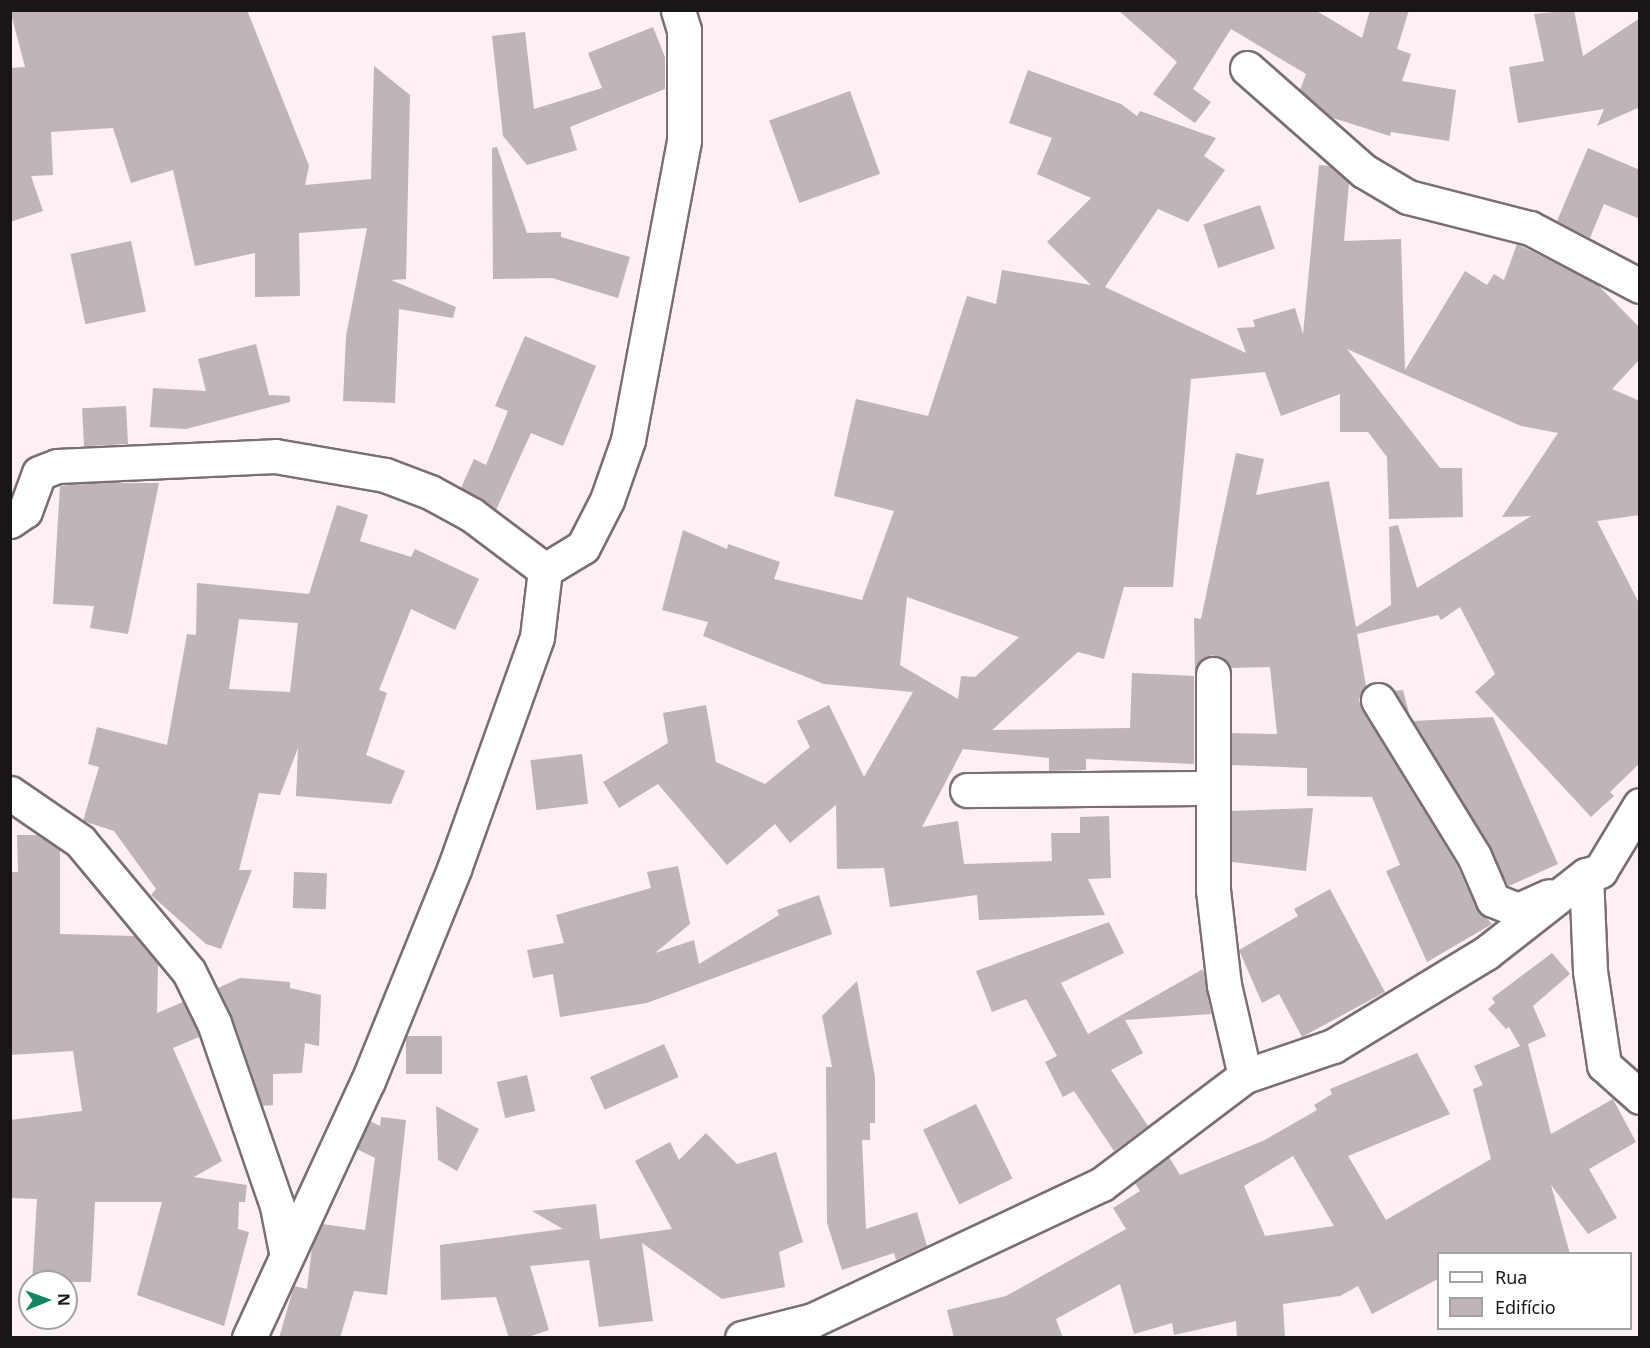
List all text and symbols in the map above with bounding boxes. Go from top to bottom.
legend [1437,1252,1632,1330]
text: Rua [1495,1265,1527,1289]
north arrow [18,1270,78,1330]
text: N [53,1293,75,1306]
text: Edifício [1495,1295,1556,1319]

